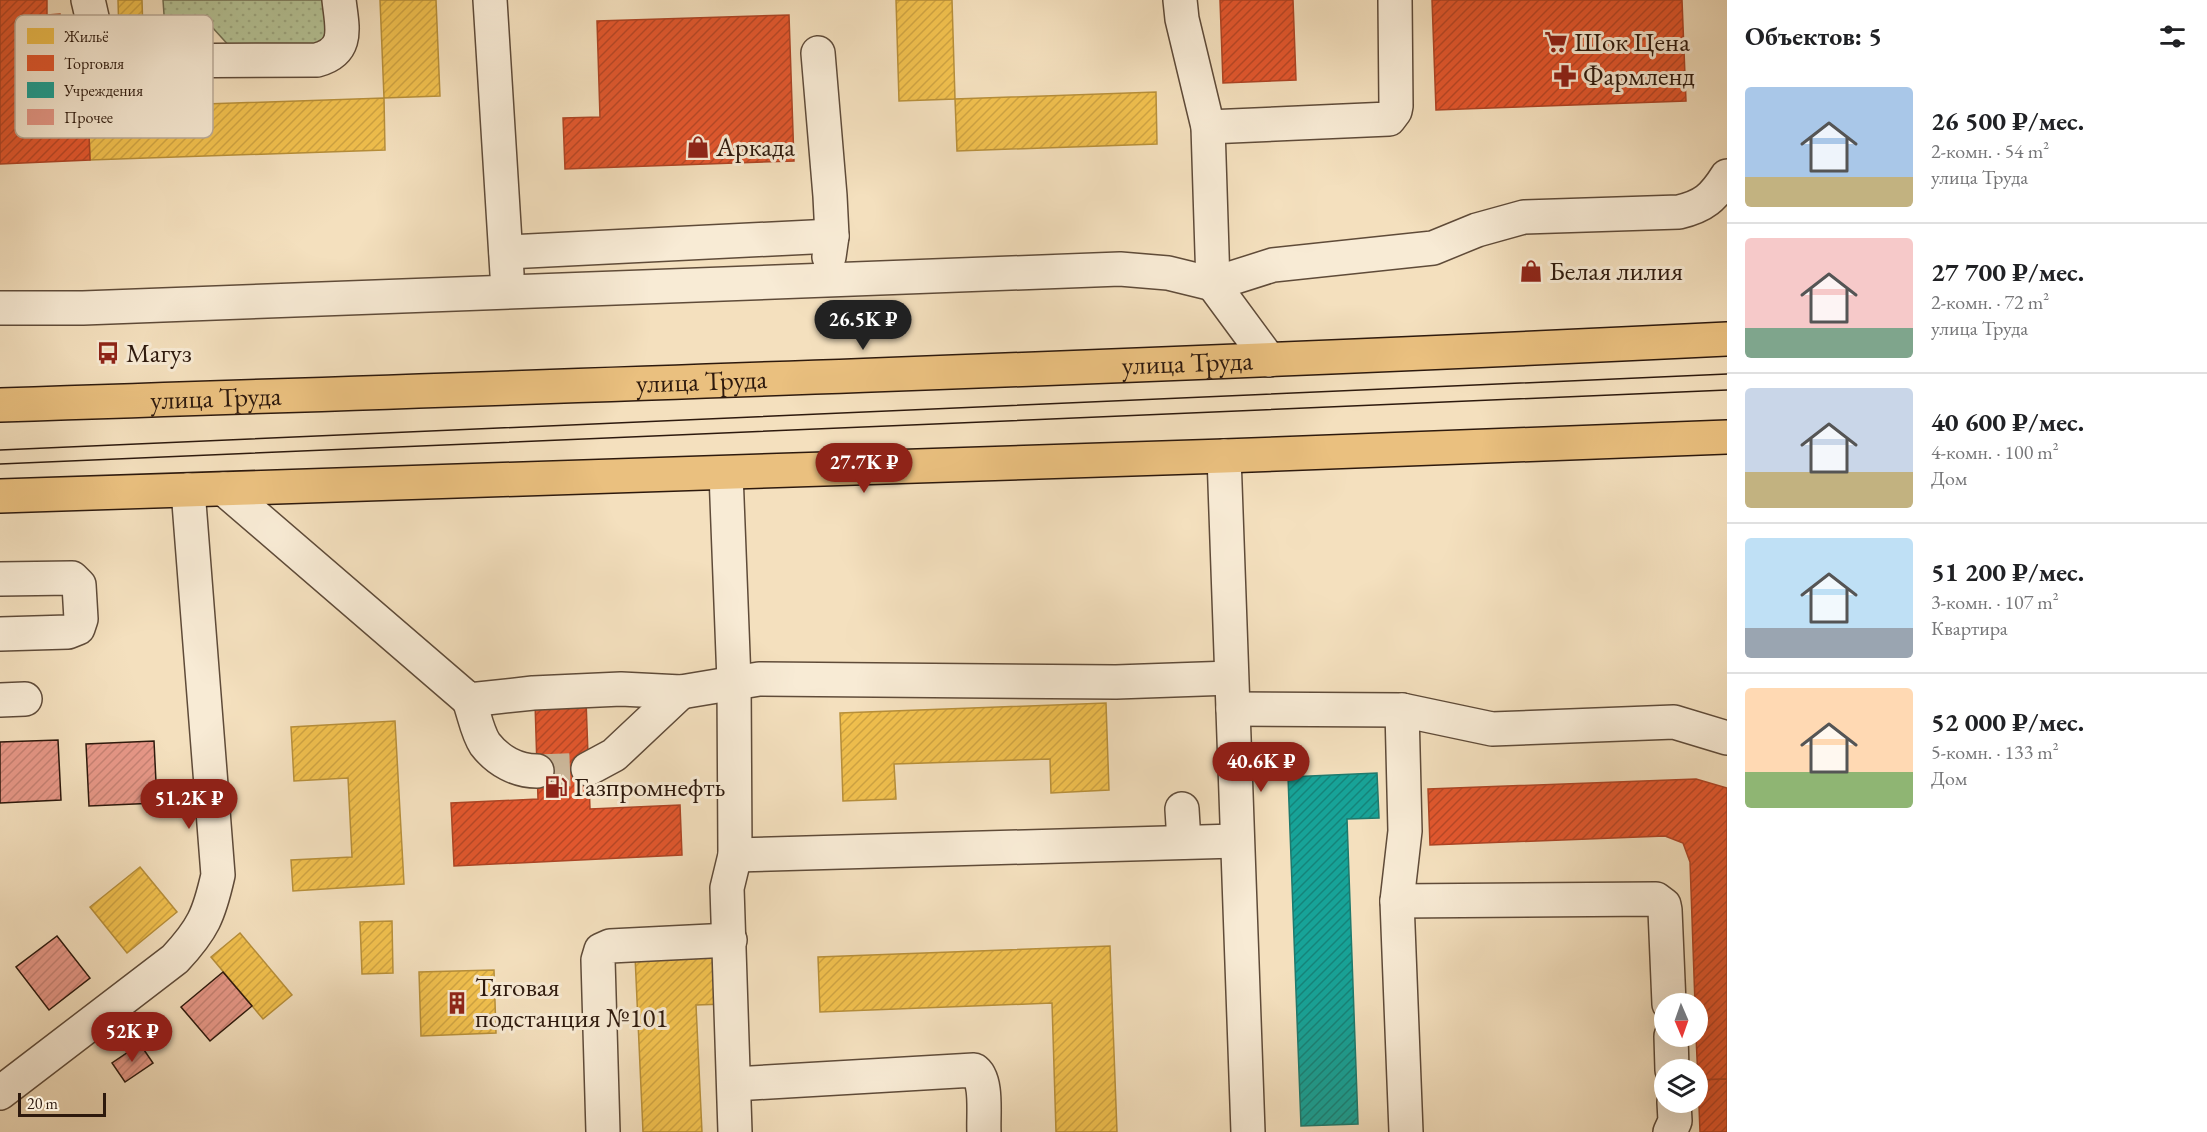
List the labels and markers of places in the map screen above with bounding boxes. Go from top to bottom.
place label: Шок Цена [1574,24,1690,59]
supermarket icon: Шок Цена [1543,29,1569,55]
place label: Фармленд [1583,58,1695,93]
pharmacy icon: Фармленд [1552,63,1578,89]
place label: Аркада [715,129,795,164]
shop icon: Аркада [685,134,711,160]
place label: Белая лилия [1549,253,1683,288]
shop icon: Белая лилия [1518,258,1544,284]
pin: 26.5K ₽ [808,300,918,351]
place label: Магуз [126,335,192,370]
bus stop icon: Магуз [95,340,121,366]
pin: 27.7K ₽ [809,443,919,494]
pin: 40.6K ₽ [1206,742,1316,793]
place label: Газпромнефть [574,769,726,804]
fuel station icon: Газпромнефть [543,774,569,800]
pin: 51.2K ₽ [134,779,244,830]
place label: Тяговая подстанция №101 [475,969,668,1035]
building icon: Тяговая подстанция №101 [444,990,470,1016]
pin: 52K ₽ [90,1012,174,1063]

